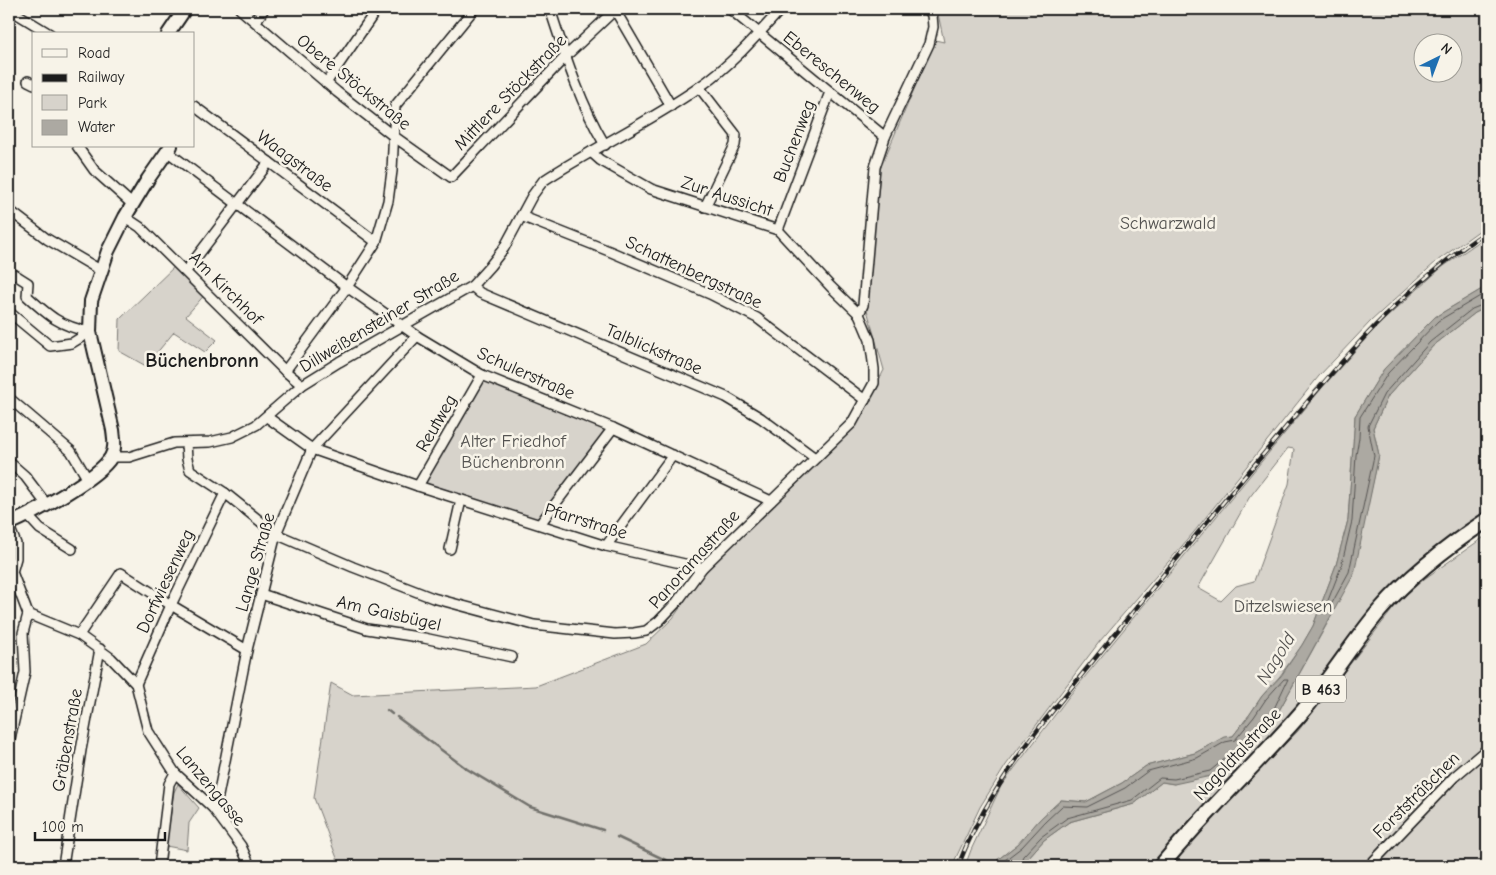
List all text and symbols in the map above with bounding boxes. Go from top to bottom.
street label: Ebereschenweg [779,27,885,118]
street label: Obere Stöckstraße [292,30,415,135]
street label: Mittlere Stöckstraße [450,30,571,155]
legend [32,32,195,148]
north arrow [1414,32,1464,82]
text: N [1437,39,1455,58]
text: Road [78,44,110,62]
text: Railway [78,68,125,86]
text: Park [78,94,107,112]
street label: Buchenweg [769,97,820,185]
text: Water [78,118,115,136]
street label: Waagstraße [253,126,337,197]
street label: Zur Aussicht [678,172,776,221]
park label: Schwarzwald [1120,213,1216,234]
street label: Schattenbergstraße [622,232,765,313]
street label: Am Kirchhof [185,247,267,330]
street label: Dillweißensteiner Straße [296,265,463,377]
street label: Talblickstraße [602,320,705,379]
street label: Schulerstraße [474,343,578,404]
district label: Büchenbronn [145,349,259,372]
street label: Reutweg [412,391,461,456]
park label: Alter Friedhof Büchenbronn [460,431,567,473]
street label: Pfarrstraße [542,499,630,544]
street label: Panoramastraße [645,506,744,613]
street label: Lange Straße [231,510,280,614]
street label: Dorfwiesenweg [132,526,199,637]
street label: Am Gaisbügel [335,591,443,636]
park label: Ditzelswiesen [1234,596,1332,617]
water label: Nagold [1252,628,1301,688]
road number: B 463 [1296,676,1346,702]
street label: Gräbenstraße [48,687,87,793]
street label: Nagoldtalstraße [1189,704,1286,805]
street label: Lanzengasse [171,742,250,830]
street label: Forststräßchen [1369,748,1464,843]
scale bar [35,810,165,842]
text: 100 m [42,818,84,836]

